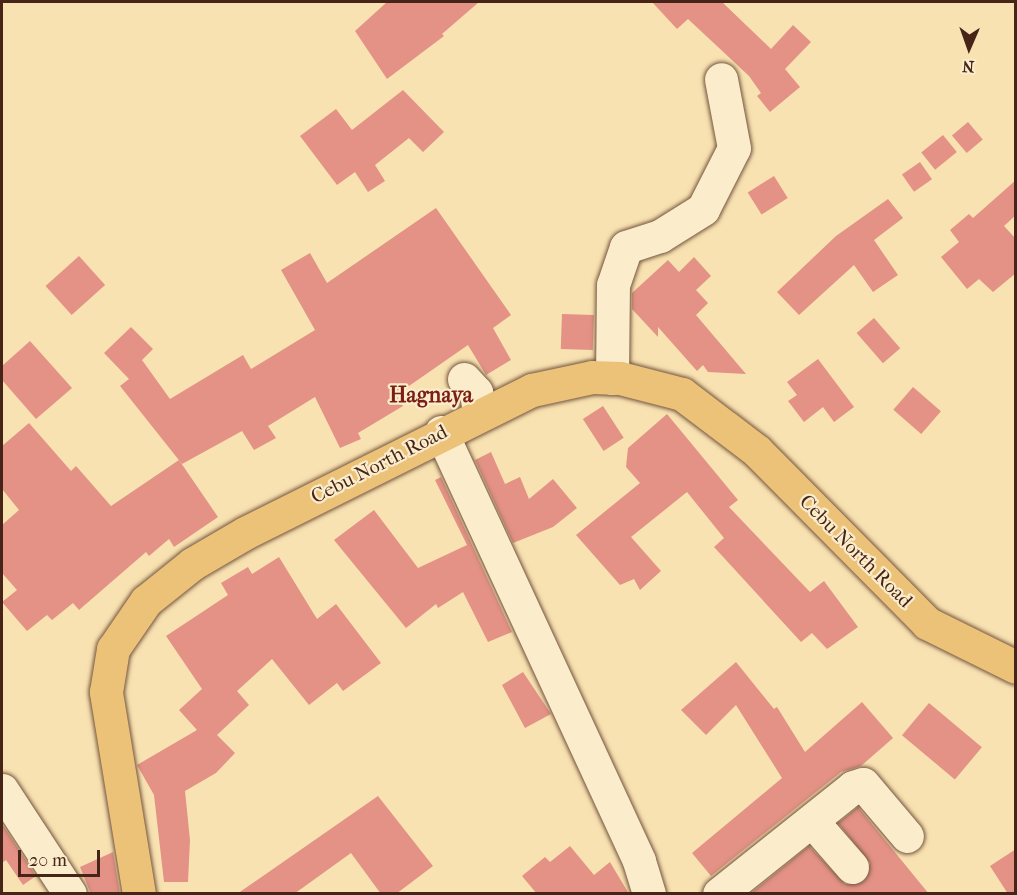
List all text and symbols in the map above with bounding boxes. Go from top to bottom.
north arrow [939,18,999,78]
text: N [962,57,975,76]
district label: Hagnaya [389,383,473,409]
street label: Cebu North Road [307,419,451,509]
street label: Cebu North Road [795,490,917,612]
scale bar [21,838,104,876]
text: 20 m [29,850,67,871]

